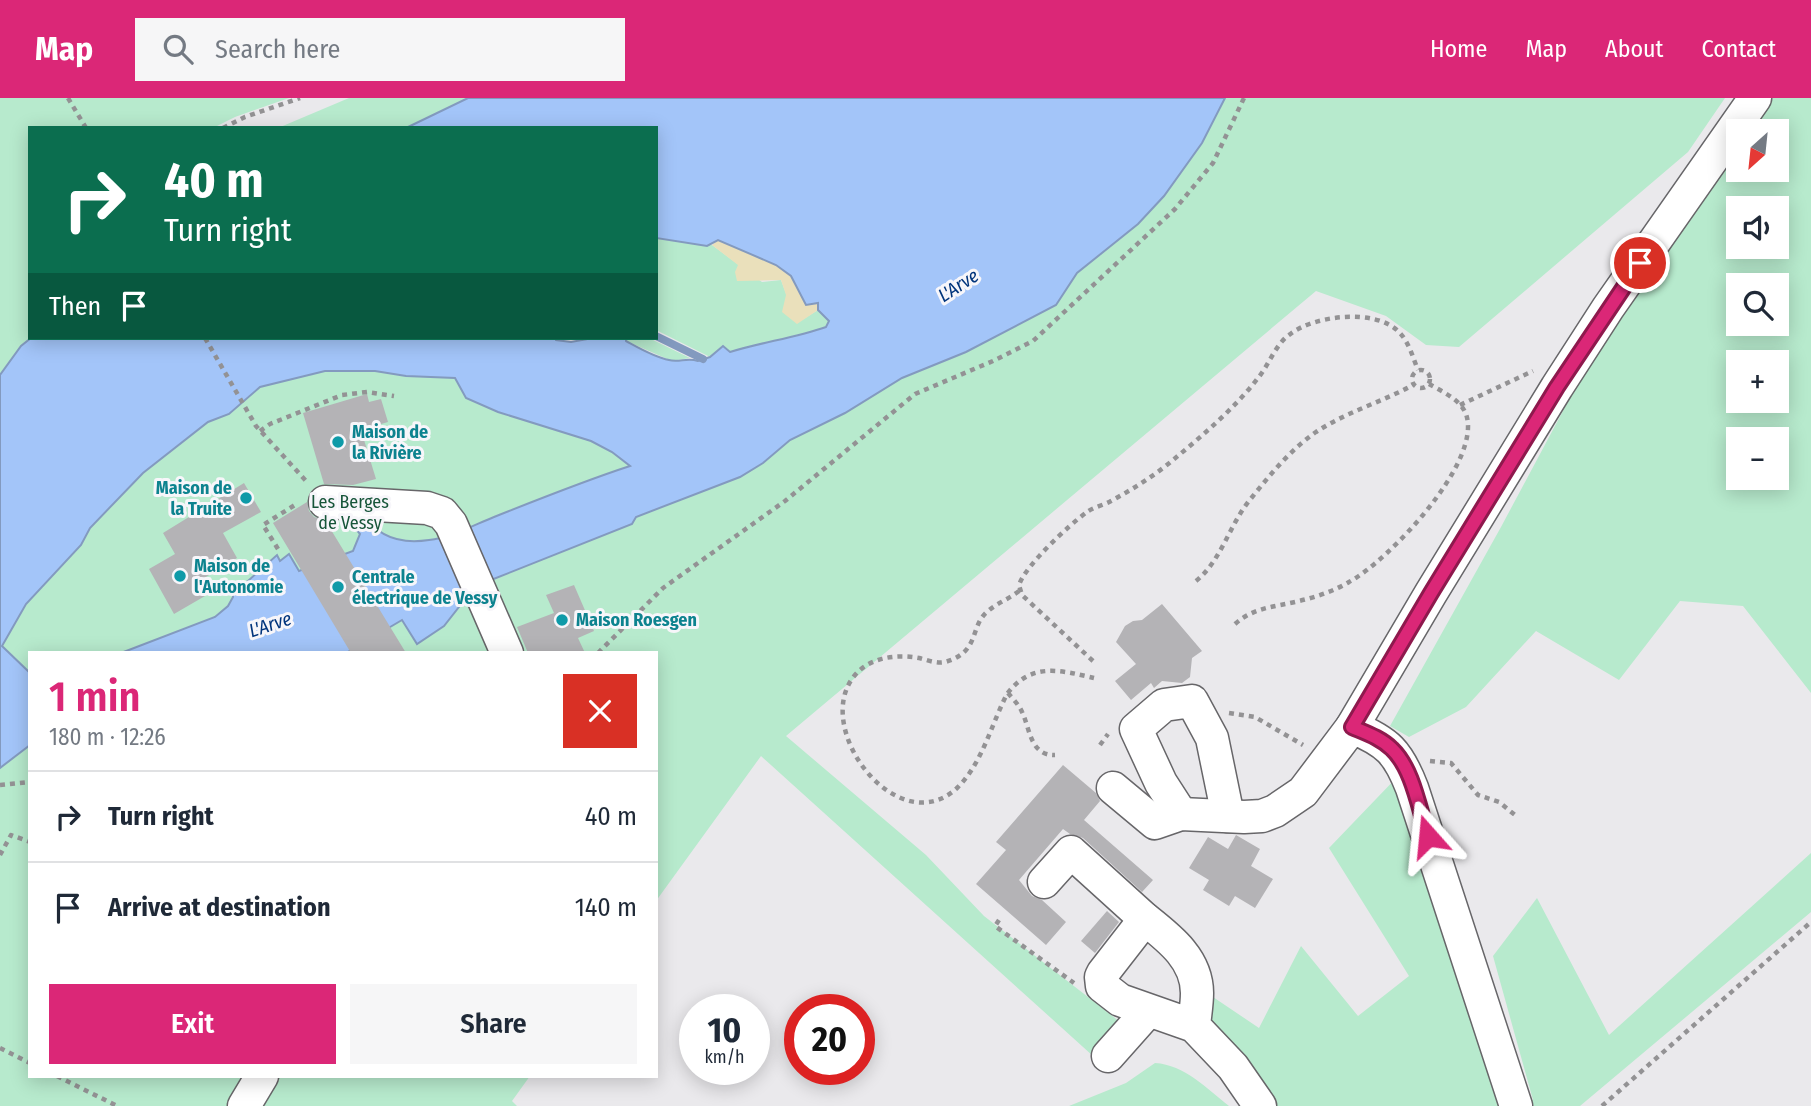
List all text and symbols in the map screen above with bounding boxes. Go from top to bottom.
search box [135,18,625,81]
text: Map [35,29,93,69]
icon: search [159,30,197,68]
text: Search here [215,34,340,65]
text: Home [1430,35,1487,63]
text: Map [1525,35,1567,63]
text: About [1605,35,1663,63]
text: Contact [1701,35,1776,63]
north arrow [1726,119,1788,182]
map controls [1726,119,1789,490]
text: 40 m [164,151,264,210]
icon: right [49,154,140,245]
button: sound [1726,196,1789,259]
text: Turn right [164,211,291,249]
pin [1610,233,1670,293]
icon: arrive [1621,244,1659,282]
water label: L'Arve [934,264,983,307]
button: search [1726,273,1789,336]
icon: arrive [115,287,153,325]
text: Then [49,291,101,322]
button: + [1726,350,1789,413]
place label: Maison de la Rivière [352,421,428,464]
button: − [1726,427,1789,490]
marker: Maison de la Rivière [330,434,346,450]
place label: Maison de la Truite [156,477,232,520]
marker: Maison de la Truite [238,490,254,506]
park label: Les Berges de Vessy [311,491,389,534]
place label: Maison de l'Autonomie [194,555,283,598]
place label: Centrale électrique de Vessy [352,566,498,609]
marker: Maison de l'Autonomie [172,568,188,584]
marker: Centrale électrique de Vessy [330,579,346,595]
water label: L'Arve [246,607,294,642]
place label: Maison Roesgen [576,609,697,631]
marker: Maison Roesgen [554,612,570,628]
text: 1 min [49,672,140,722]
button: close [563,674,637,748]
text: 180 m · 12:26 [49,723,166,751]
icon: right [49,798,87,836]
position arrow [1391,799,1465,873]
text: Turn right [108,801,214,832]
text: 40 m [585,801,637,832]
icon: arrive [49,889,87,927]
text: Arrive at destination [108,892,331,923]
text: 140 m [575,892,637,923]
button: Exit [49,984,336,1064]
button: Share [350,984,637,1064]
speed limit sign: 20 [784,994,875,1085]
text: 10 [708,1009,741,1051]
text: km/h [704,1046,745,1068]

